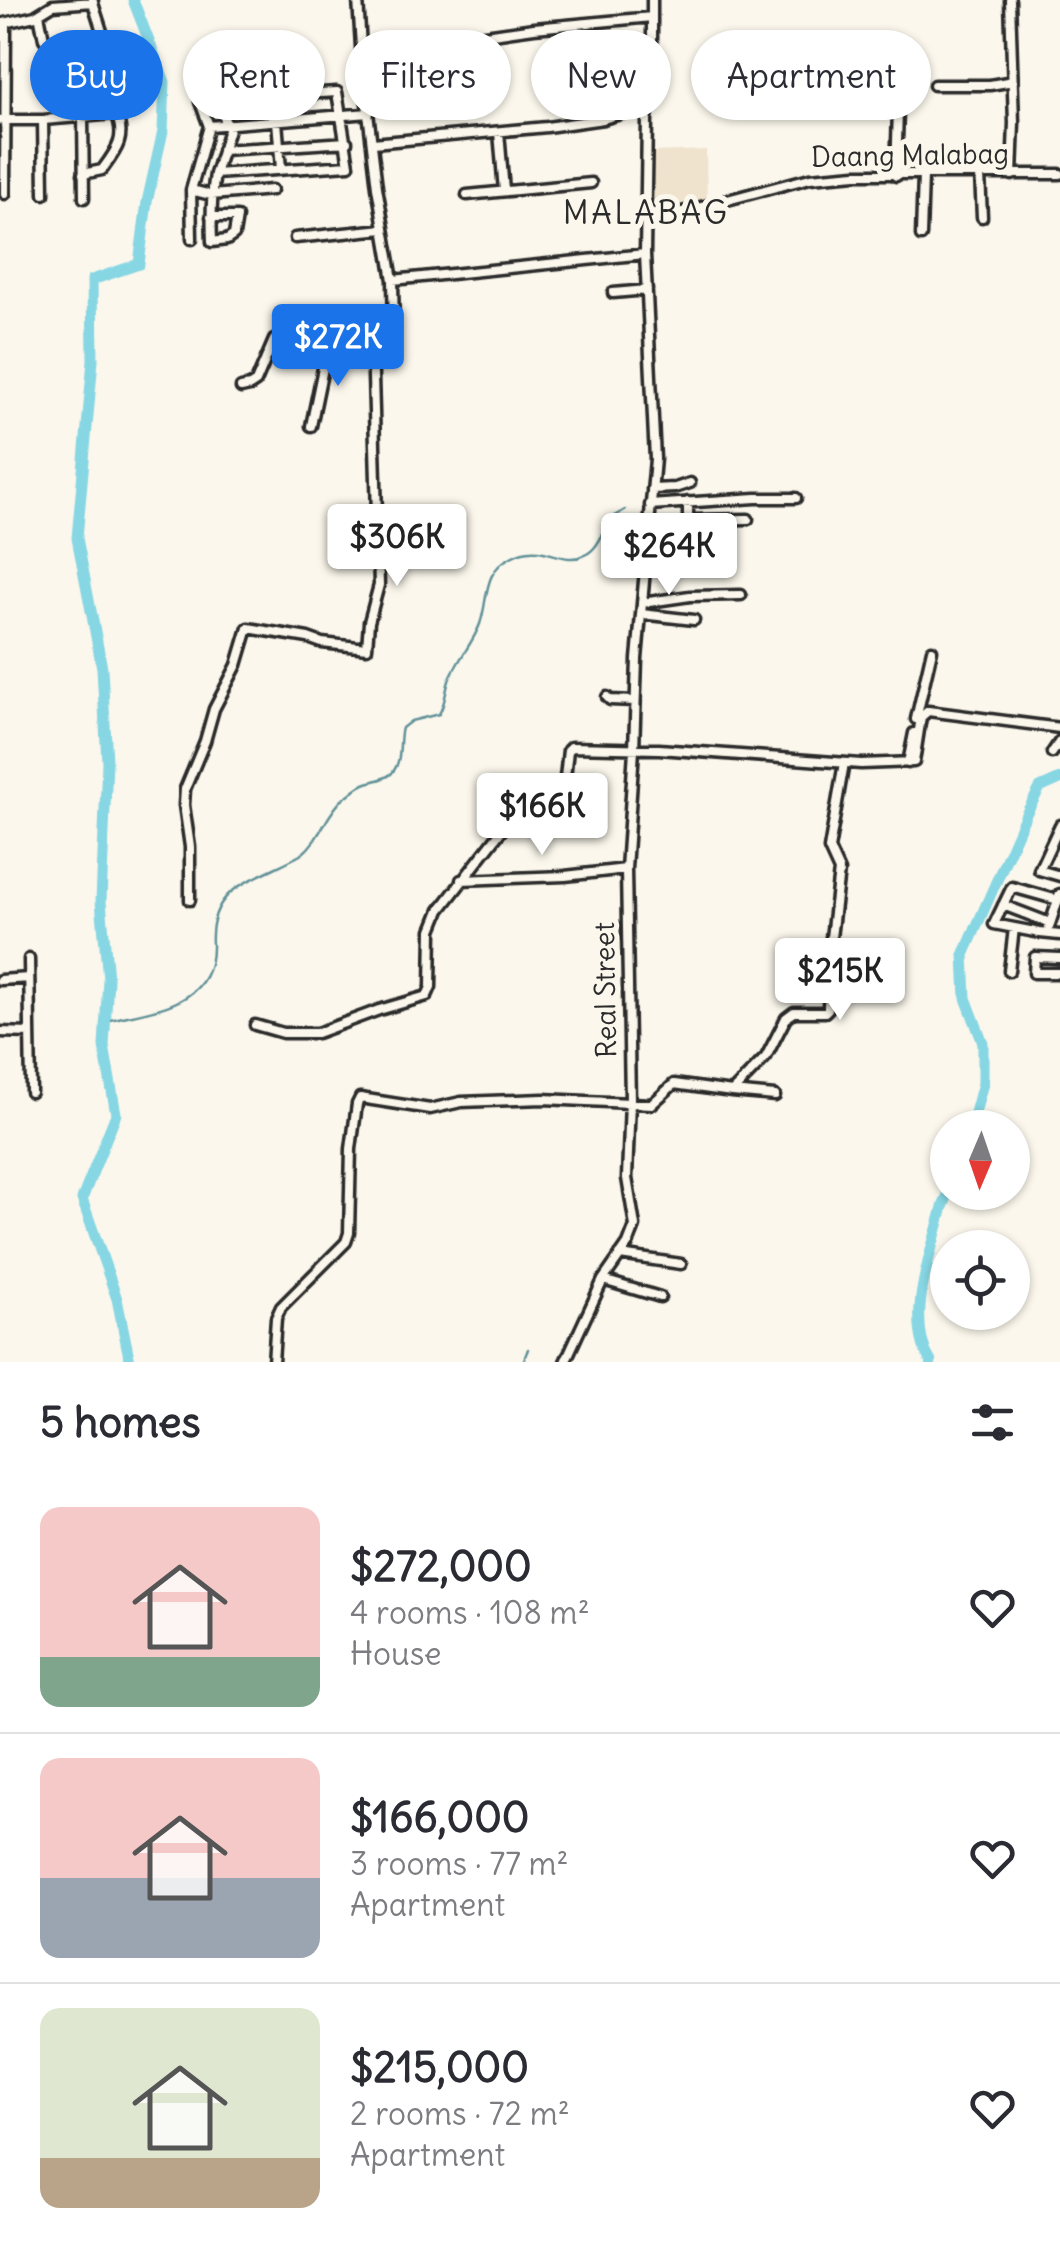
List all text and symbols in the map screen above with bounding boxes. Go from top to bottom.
chip: Buy [30,30,163,120]
chip: Rent [183,30,325,120]
chip: Filters [345,30,511,120]
chip: New [531,30,671,120]
chip: Apartment [691,30,931,120]
street label: Daang Malabag [811,135,1009,175]
district label: MALABAG [563,192,729,233]
pin: $272K [268,304,408,389]
text: $272K [294,316,382,357]
pin: $306K [327,504,467,589]
pin: $264K [599,513,739,598]
text: $306K [349,516,445,557]
text: $264K [623,525,715,566]
pin: $166K [472,773,612,858]
text: $166K [499,785,585,826]
street label: Real Street [586,922,624,1058]
pin: $215K [770,938,910,1023]
text: $215K [797,950,883,991]
north arrow [930,1110,1030,1210]
map controls [930,1110,1030,1330]
button: locate [930,1230,1030,1330]
icon: filters [965,1395,1020,1450]
text: 5 homes [40,1396,201,1448]
text: $272,000 [350,1540,532,1592]
icon: home [120,1547,240,1667]
icon: heart [965,1580,1020,1635]
text: 4 rooms · 108 m² [350,1592,590,1633]
text: House [350,1633,441,1674]
text: $166,000 [350,1791,529,1843]
icon: home [120,1798,240,1918]
icon: heart [965,1831,1020,1886]
text: 3 rooms · 77 m² [350,1843,569,1884]
text: Apartment [350,1884,505,1925]
text: $215,000 [350,2041,529,2093]
icon: home [120,2048,240,2168]
icon: heart [965,2081,1020,2136]
text: 2 rooms · 72 m² [350,2093,570,2134]
text: Apartment [350,2134,505,2175]

